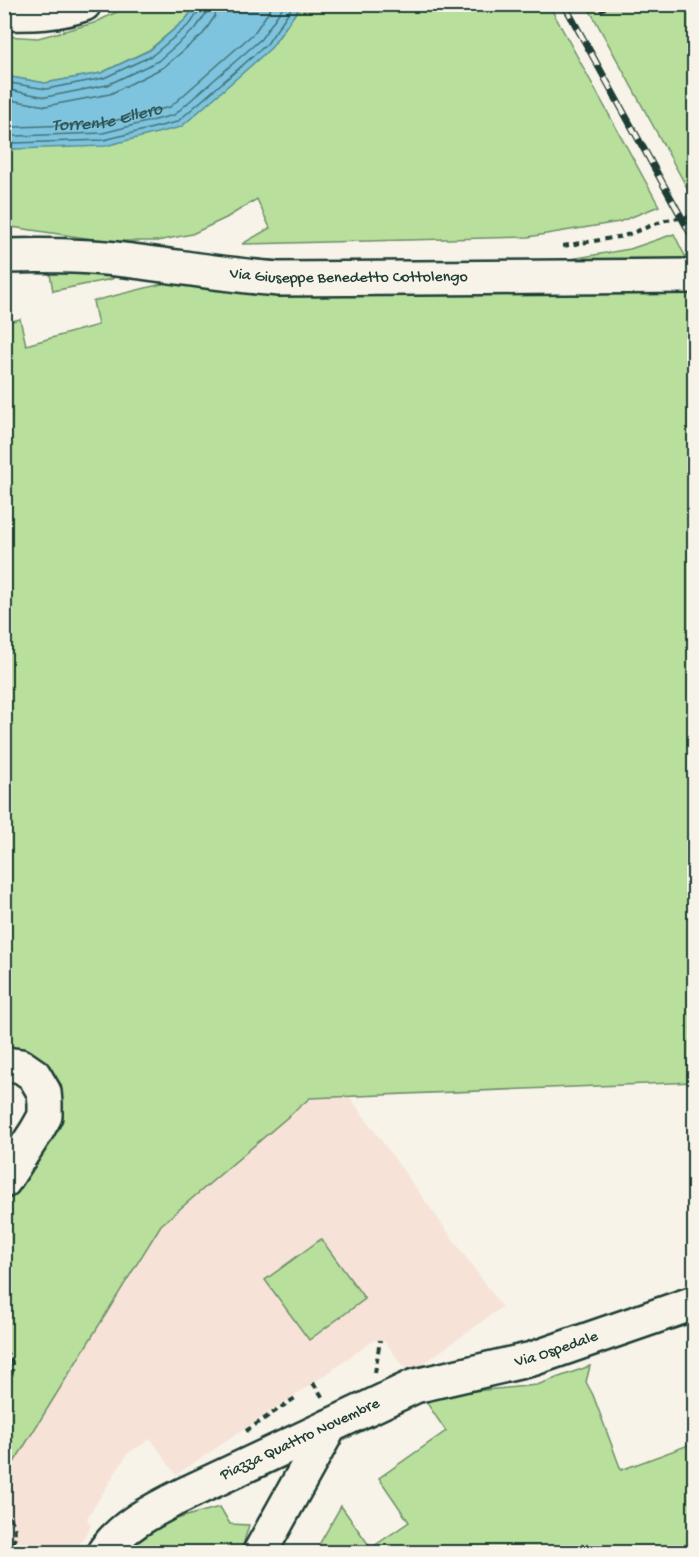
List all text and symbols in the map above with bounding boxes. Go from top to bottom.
water label: Torrente Ellero [51,99,165,136]
street label: Via Giuseppe Benedetto Cottolengo [228,265,468,289]
street label: Via Ospedale [512,1327,601,1372]
street label: Piazza Quattro Novembre [217,1394,384,1486]

